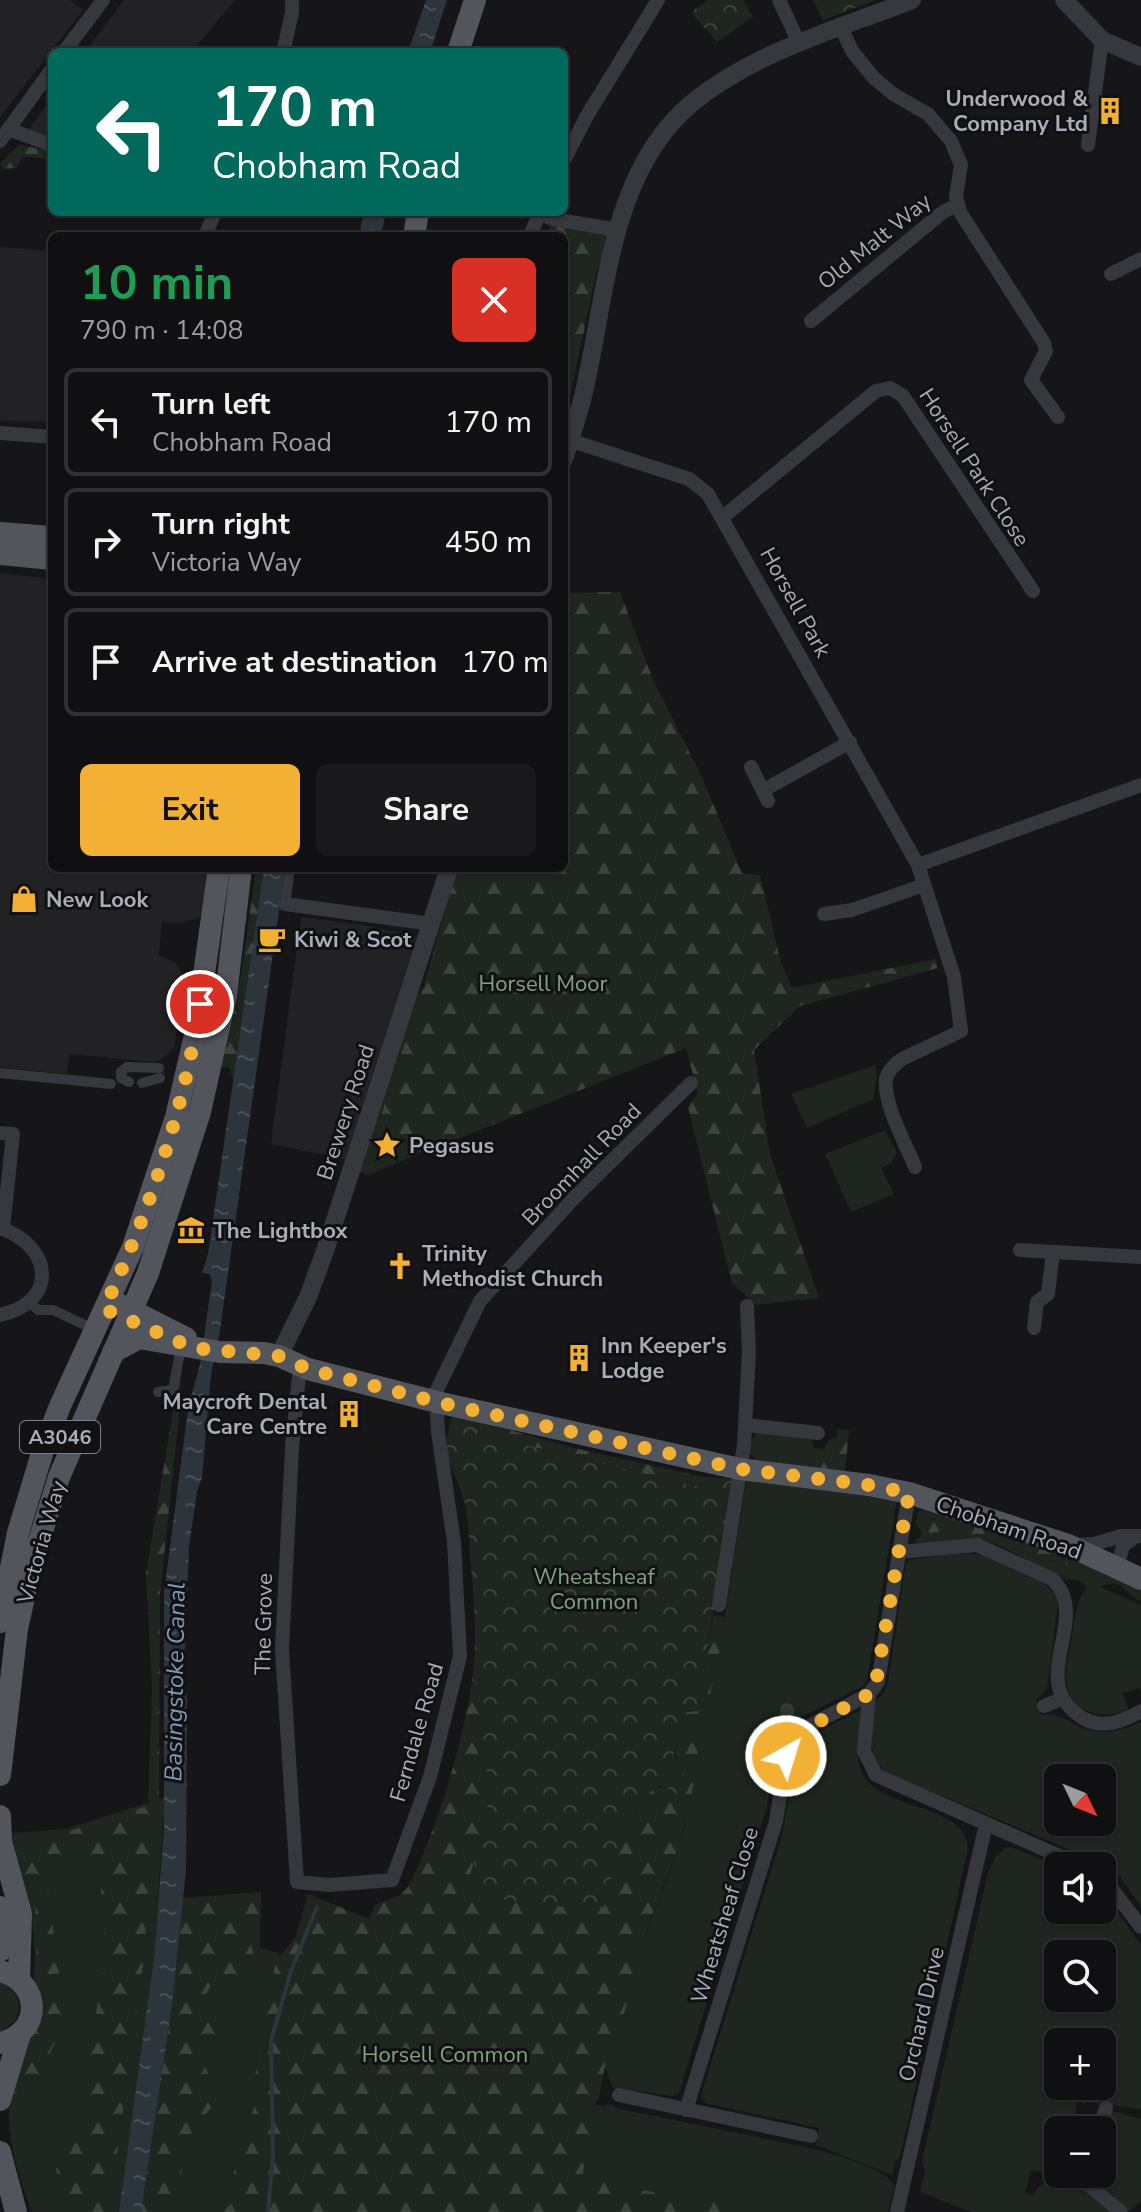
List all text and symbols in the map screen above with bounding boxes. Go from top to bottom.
text: 170 m [212,69,377,146]
icon: left [80,80,184,184]
place label: Underwood & Company Ltd [945,84,1089,139]
building icon: Underwood & Company Ltd [1095,96,1125,126]
text: Chobham Road [212,142,461,191]
street label: Old Malt Way [812,186,938,297]
text: 10 min [80,250,233,316]
button: close [452,258,536,342]
text: 790 m · 14:08 [80,313,243,348]
street label: Horsell Park Close [912,383,1037,552]
text: Turn left [152,384,270,425]
icon: left [84,400,128,444]
text: 170 m [445,402,532,443]
text: Chobham Road [152,425,332,460]
text: Turn right [152,504,290,545]
icon: right [84,520,128,564]
text: 450 m [445,522,532,563]
street label: Horsell Park [753,542,838,664]
text: Victoria Way [152,545,301,580]
icon: arrive [84,640,128,684]
text: Arrive at destination [152,642,437,683]
text: 170 m [461,642,549,683]
button: Exit [80,764,300,856]
button: Share [316,764,536,856]
shop icon: New Look [9,884,39,914]
place label: New Look [46,885,150,915]
cafe icon: Kiwi & Scot [257,924,287,954]
place label: Kiwi & Scot [294,925,412,955]
park label: Horsell Moor [479,969,608,999]
pin [166,970,234,1038]
icon: arrive [178,982,222,1026]
street label: Brewery Road [310,1041,382,1184]
street label: Broomhall Road [515,1097,648,1233]
place icon: Pegasus [372,1130,402,1160]
place label: Pegasus [409,1131,494,1161]
museum icon: The Lightbox [176,1215,206,1245]
place label: The Lightbox [213,1216,349,1246]
place label: Trinity Methodist Church [422,1239,603,1294]
church icon: Trinity Methodist Church [385,1251,415,1281]
place label: Inn Keeper's Lodge [601,1331,727,1386]
building icon: Inn Keeper's Lodge [564,1343,594,1373]
place label: Maycroft Dental Care Centre [162,1387,327,1442]
building icon: Maycroft Dental Care Centre [334,1399,364,1429]
road number: A3046 [20,1421,100,1453]
street label: Victoria Way [10,1477,74,1608]
street label: Chobham Road [932,1489,1086,1567]
park label: Wheatsheaf Common [533,1562,655,1617]
street label: The Grove [248,1573,280,1675]
water label: Basingstoke Canal [157,1582,193,1782]
street label: Ferndale Road [383,1659,451,1805]
position arrow [744,1714,828,1798]
north arrow [1044,1764,1116,1836]
map controls [1044,1764,1116,2188]
street label: Wheatsheaf Close [684,1823,766,2007]
button: sound [1044,1852,1116,1924]
button: search [1044,1940,1116,2012]
street label: Orchard Drive [892,1944,952,2085]
button: + [1044,2028,1116,2100]
park label: Horsell Common [362,2040,528,2070]
button: − [1044,2116,1116,2188]

